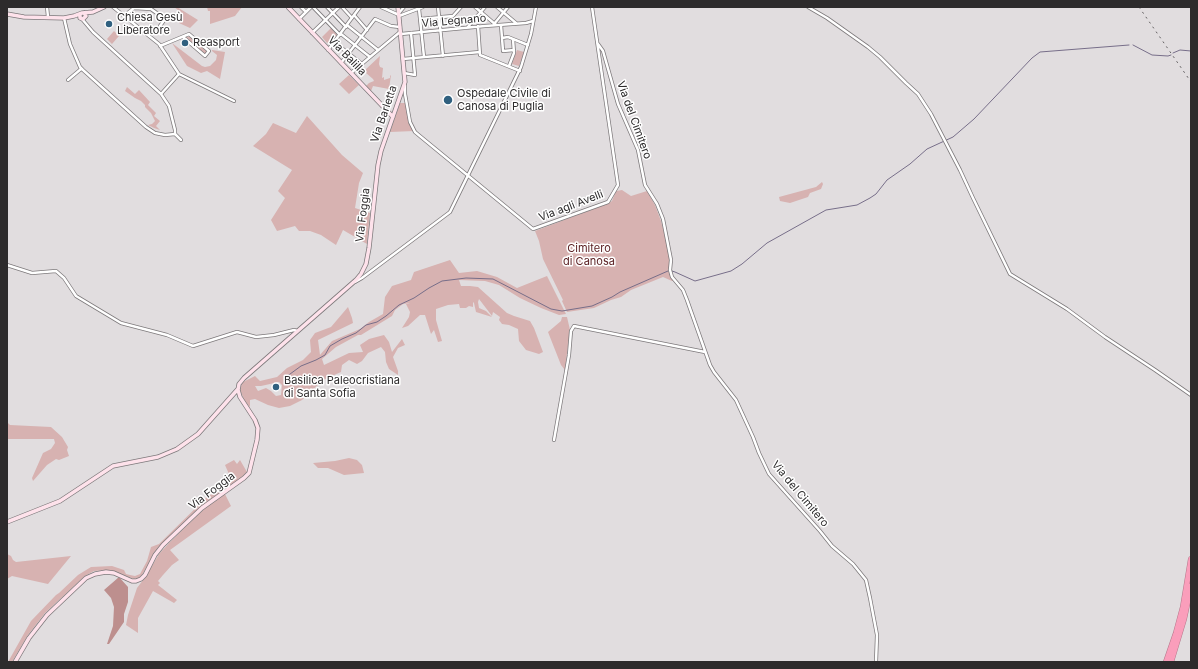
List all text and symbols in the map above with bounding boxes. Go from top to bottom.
place label: Chiesa Gesù Liberatore [117,11,183,37]
street label: Via Legnano [421,12,487,30]
marker: Chiesa Gesù Liberatore [104,19,114,29]
street label: Via Balilla [325,34,369,78]
place label: Reasport [193,36,240,50]
marker: Reasport [180,38,190,48]
street label: Via del Cimitero [614,79,654,161]
street label: Via Barletta [368,84,400,144]
place label: Ospedale Civile di Canosa di Puglia [457,87,551,113]
marker: Ospedale Civile di Canosa di Puglia [442,94,454,106]
street label: Via Foggia [353,187,373,243]
street label: Via agli Avelli [537,188,605,224]
park label: Cimitero di Canosa [563,242,615,268]
place label: Basilica Paleocristiana di Santa Sofia [284,374,400,400]
marker: Basilica Paleocristiana di Santa Sofia [271,382,281,392]
street label: Via del Cimitero [769,458,831,530]
street label: Via Foggia [186,469,238,513]

